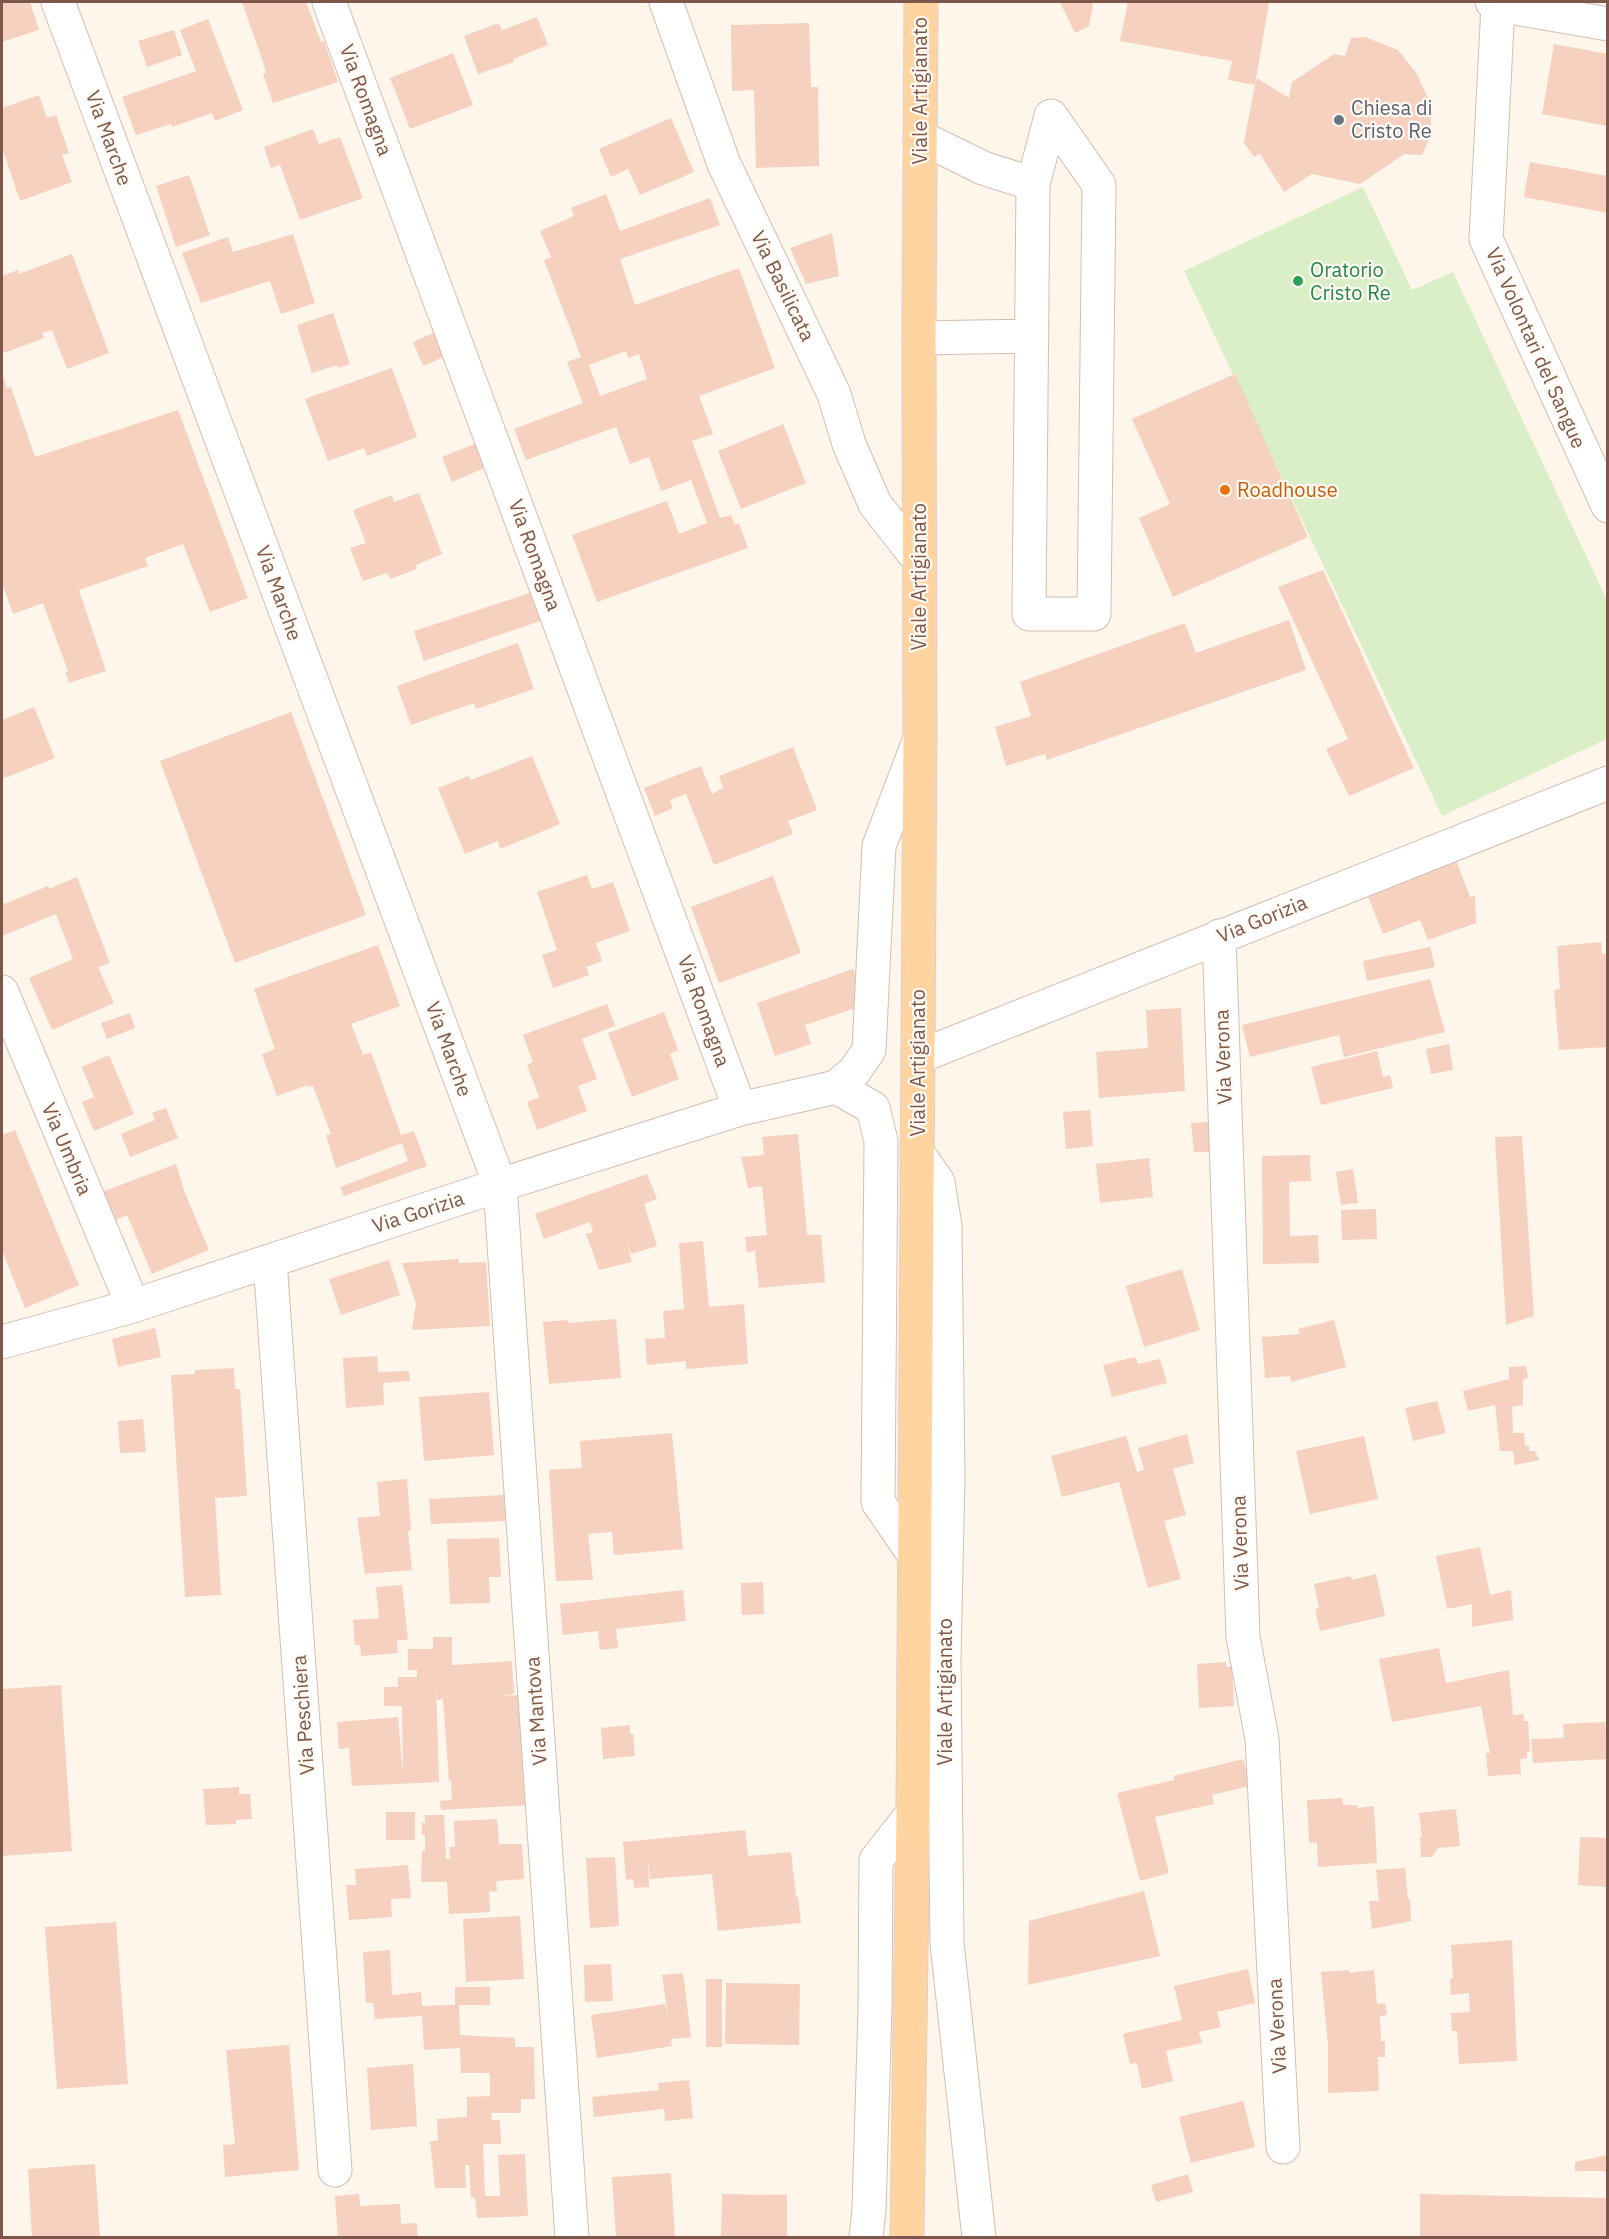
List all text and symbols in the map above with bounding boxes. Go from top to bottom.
street label: Viale Artigianato [906,17,933,165]
street label: Via Romagna [334,40,399,160]
street label: Via Marche [80,87,139,189]
place label: Chiesa di Cristo Re [1351,94,1433,144]
marker: Chiesa di Cristo Re [1332,113,1346,127]
street label: Via Basilicata [745,226,822,346]
street label: Via Volontari del Sangue [1480,243,1593,453]
place label: Oratorio Cristo Re [1310,256,1391,306]
marker: Oratorio Cristo Re [1291,274,1305,288]
place label: Roadhouse [1237,476,1338,503]
marker: Roadhouse [1218,483,1232,497]
street label: Via Romagna [503,495,568,615]
street label: Viale Artigianato [905,503,932,651]
street label: Via Marche [250,542,309,644]
street label: Via Gorizia [1213,888,1311,949]
street label: Via Romagna [672,951,737,1071]
street label: Viale Artigianato [904,989,931,1137]
street label: Via Marche [420,998,479,1100]
street label: Via Verona [1207,1008,1238,1105]
street label: Via Umbria [36,1098,99,1200]
street label: Via Gorizia [369,1184,467,1239]
street label: Via Verona [1224,1494,1255,1591]
street label: Viale Artigianato [931,1618,958,1766]
street label: Via Peschiera [285,1654,320,1776]
street label: Via Mantova [518,1655,553,1766]
street label: Via Verona [1261,1977,1292,2074]

